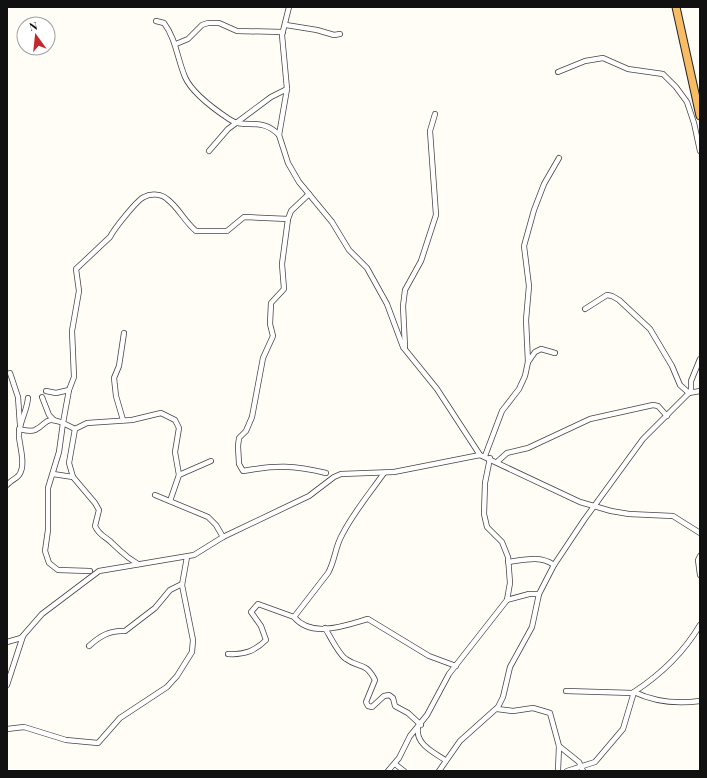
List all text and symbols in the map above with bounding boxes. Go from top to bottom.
north arrow [16,16,56,56]
text: N [28,18,39,34]

